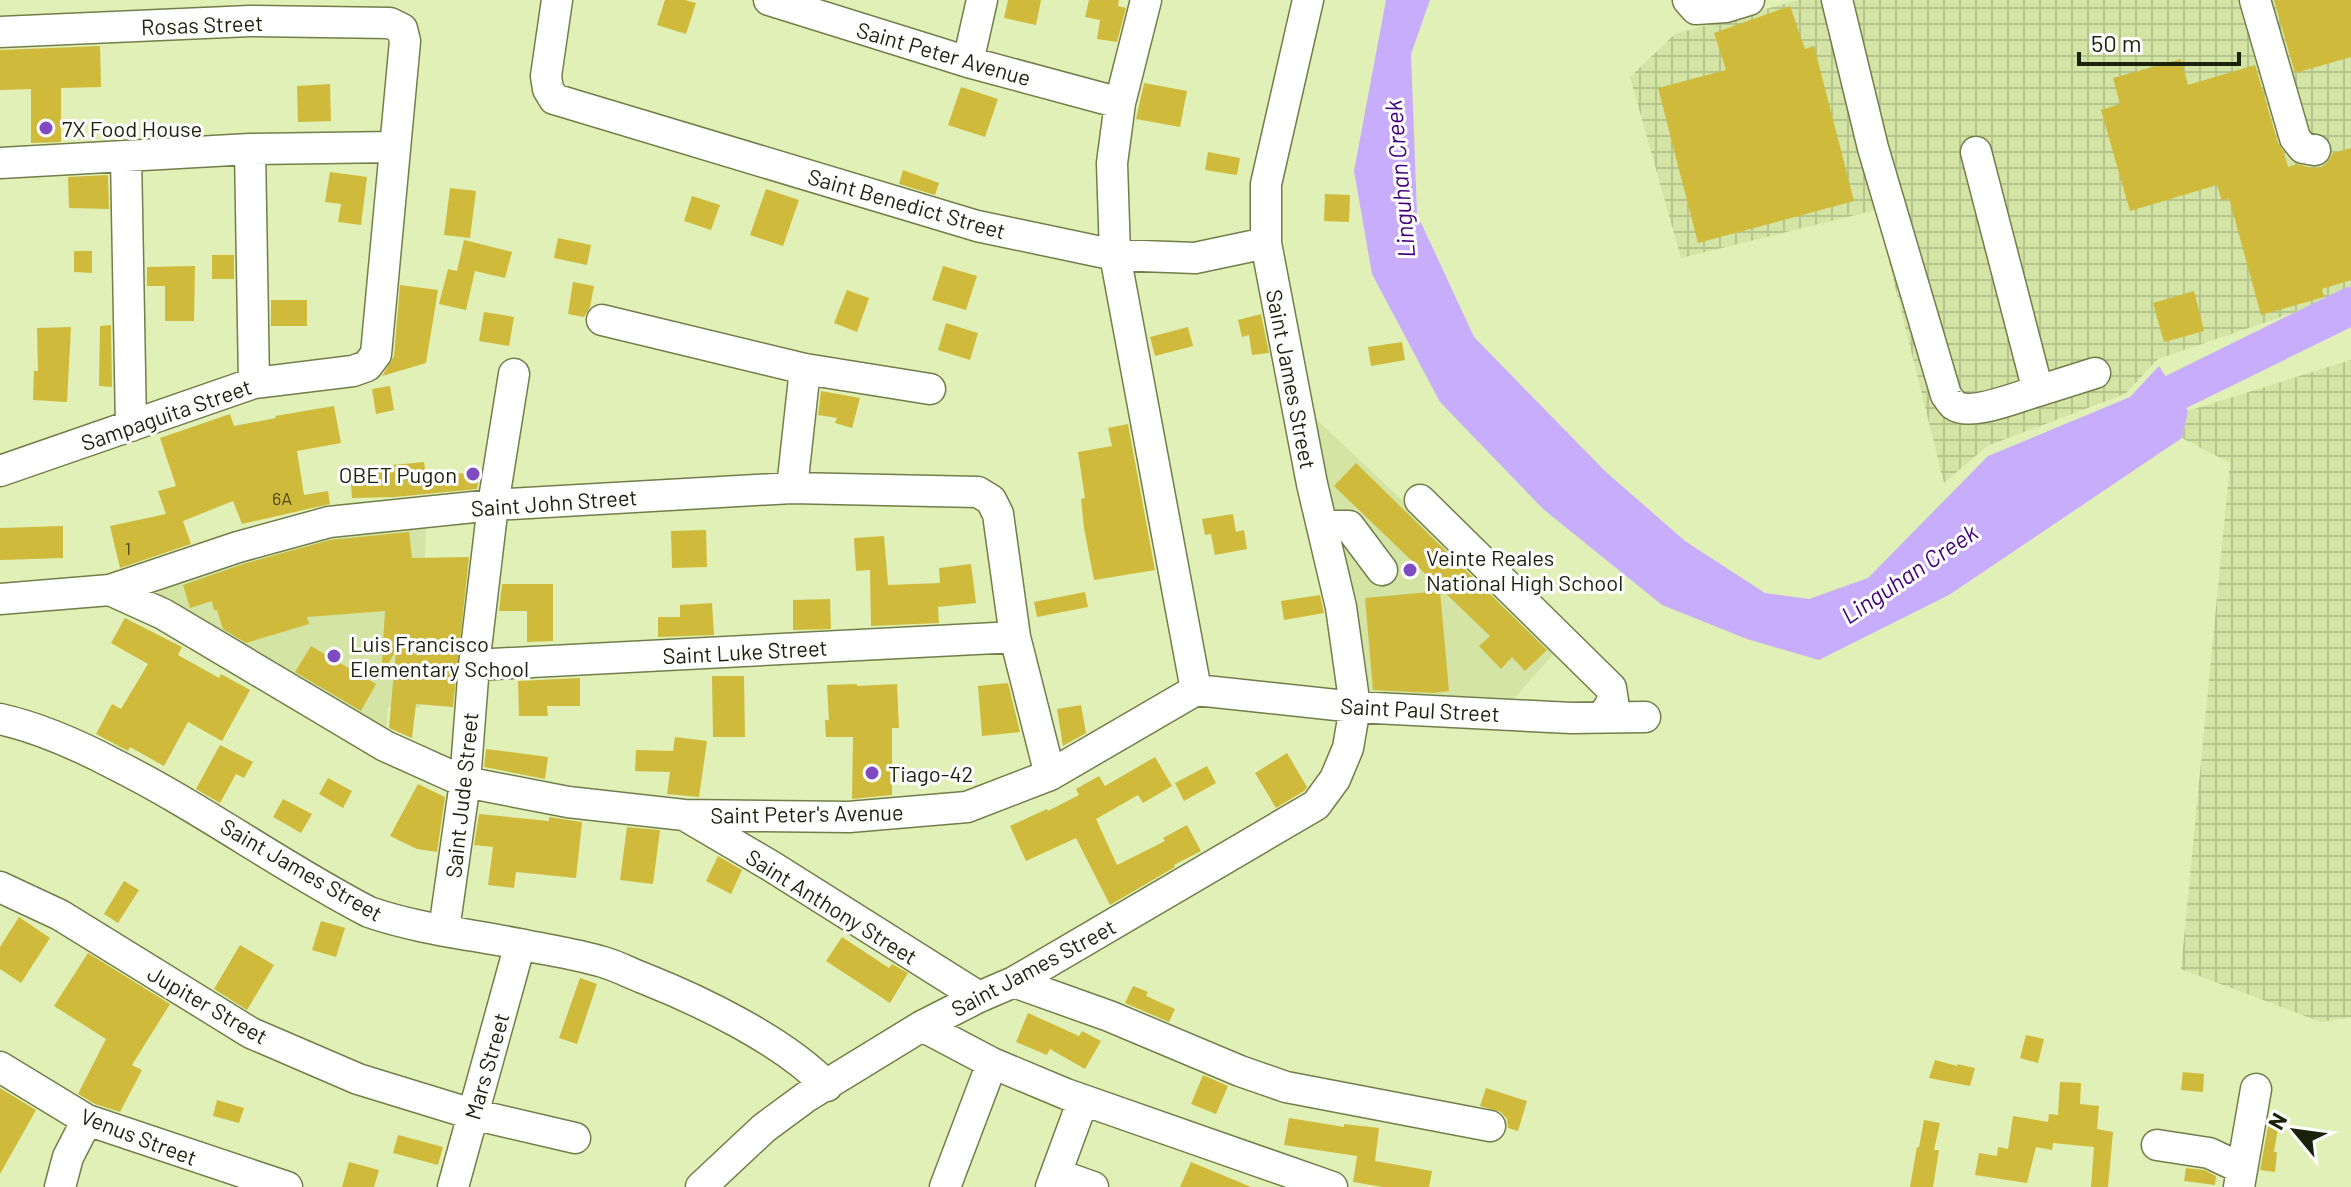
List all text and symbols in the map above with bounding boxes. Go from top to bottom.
street label: Rosas Street [140,9,264,39]
street label: Saint Peter Avenue [854,16,1034,90]
scale bar [2079,16,2239,66]
text: 50 m [2091,28,2142,57]
water label: Linguhan Creek [1378,99,1420,259]
place label: 7X Food House [62,115,202,141]
marker: 7X Food House [37,119,55,137]
street label: Saint Benedict Street [805,162,1009,244]
street label: Saint James Street [1262,287,1322,471]
street label: Sampaguita Street [77,373,255,455]
place label: OBET Pugon [339,461,457,487]
marker: OBET Pugon [464,465,482,483]
street label: Saint John Street [470,483,638,521]
house number: 6A [272,487,292,509]
water label: Linguhan Creek [1835,517,1983,629]
house number: 1 [125,537,131,559]
place label: Veinte Reales National High School [1426,544,1623,595]
marker: Veinte Reales National High School [1401,561,1419,579]
place label: Luis Francisco Elementary School [350,630,529,681]
street label: Saint Luke Street [662,634,828,668]
marker: Luis Francisco Elementary School [325,647,343,665]
street label: Saint Paul Street [1340,692,1500,726]
street label: Saint Jude Street [439,711,483,879]
place label: Tiago-42 [888,760,973,786]
marker: Tiago-42 [863,764,881,782]
street label: Saint Peter's Avenue [710,798,904,828]
street label: Saint James Street [216,812,388,926]
street label: Saint Anthony Street [742,843,922,969]
street label: Saint James Street [946,913,1120,1021]
street label: Jupiter Street [143,959,273,1049]
street label: Mars Street [458,1010,514,1122]
north arrow [2255,1091,2335,1171]
street label: Venus Street [77,1102,201,1170]
text: N [2262,1108,2292,1134]

